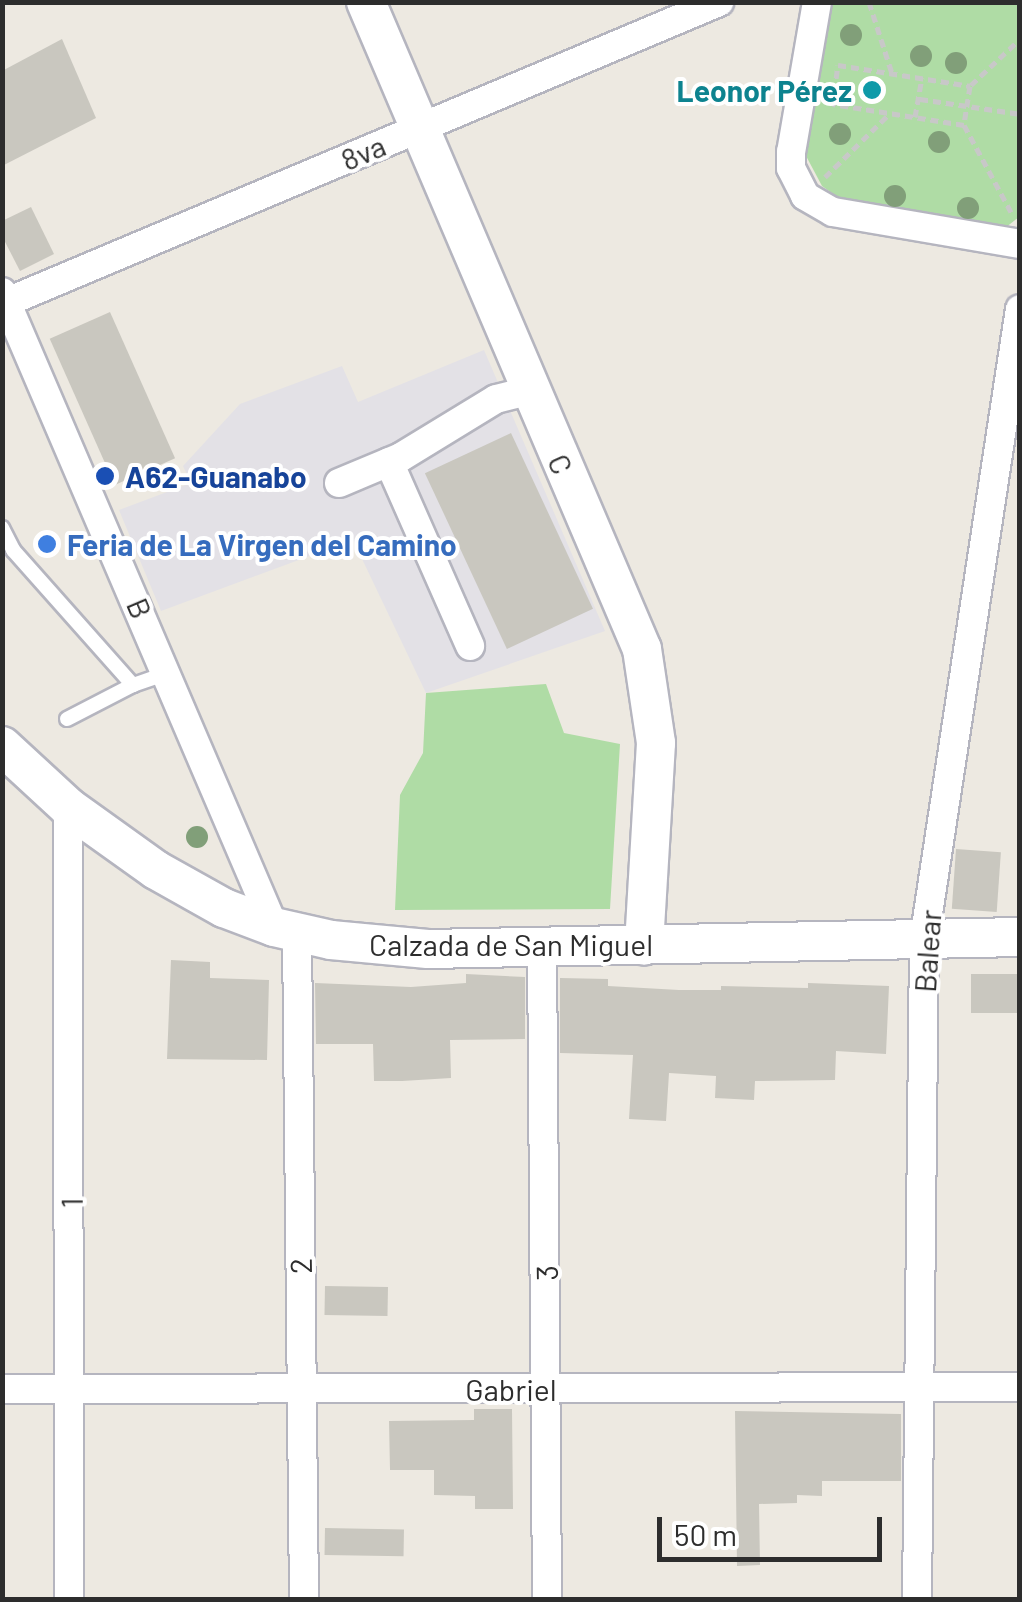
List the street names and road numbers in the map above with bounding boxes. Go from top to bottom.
street label: 8va [335,127,391,177]
street label: C [541,448,581,480]
street label: B [120,592,160,624]
street label: Balear [906,908,948,994]
street label: Calzada de San Miguel [369,926,653,962]
street label: 1 [53,1198,89,1208]
street label: 2 [282,1258,318,1274]
street label: 3 [528,1265,564,1281]
street label: Gabriel [465,1371,557,1407]

